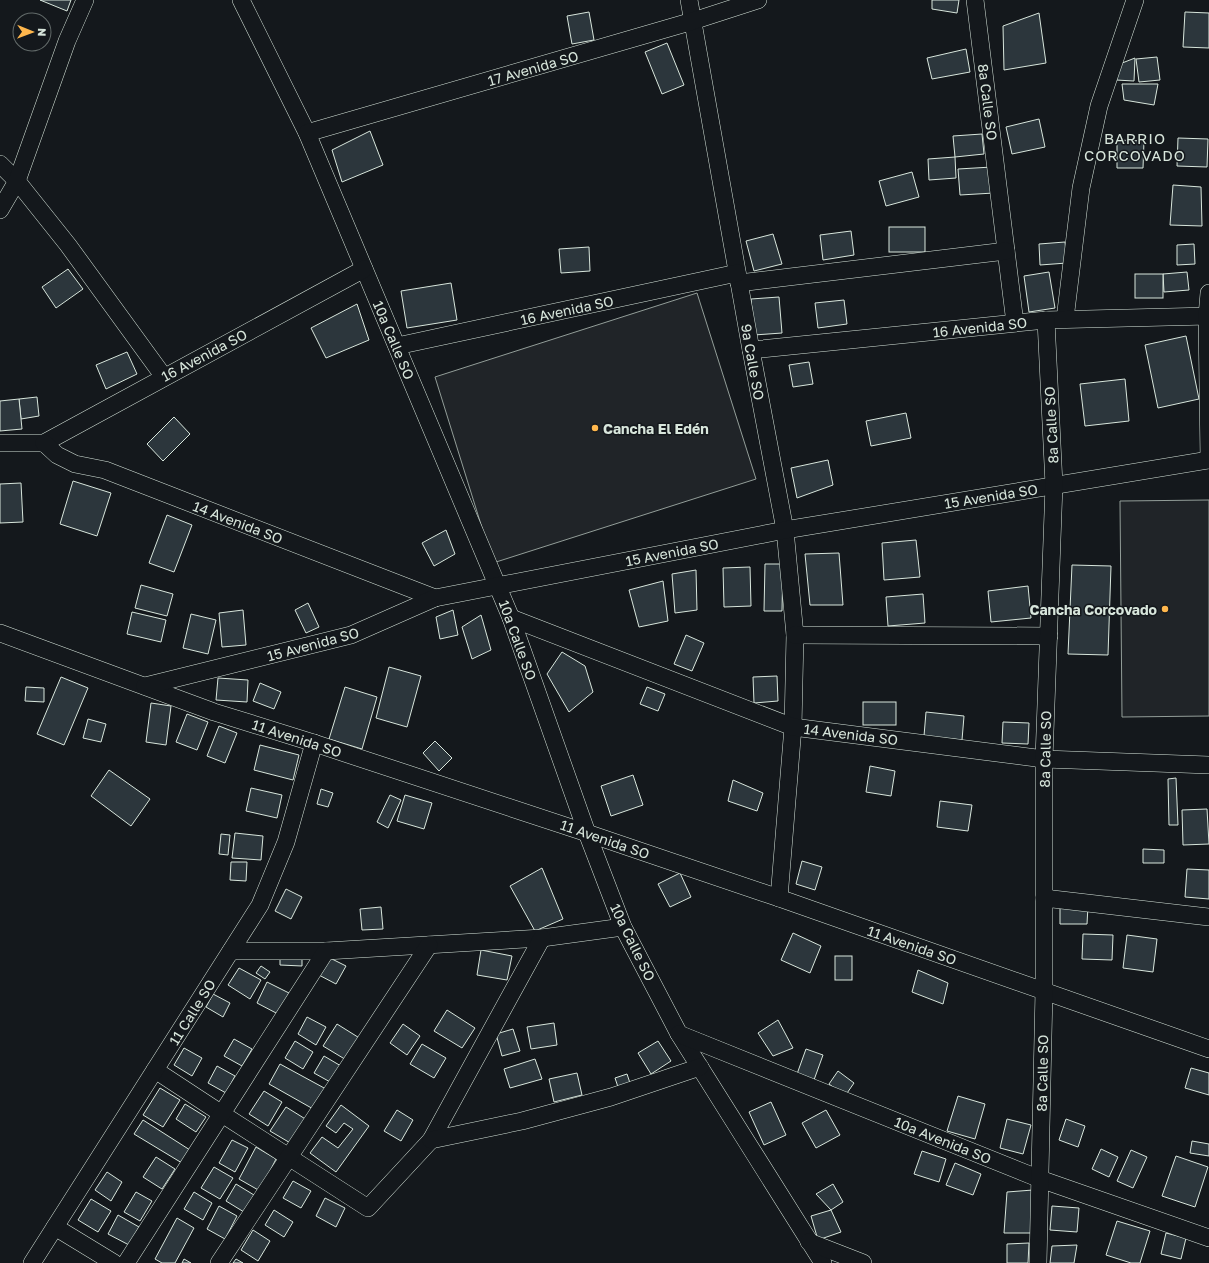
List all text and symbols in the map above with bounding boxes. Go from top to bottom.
north arrow [12,12,52,52]
text: N [36,28,49,36]
street label: 17 Avenida SO [486,47,580,89]
street label: 8a Calle SO [975,63,1001,141]
district label: BARRIO CORCOVADO [1084,129,1186,164]
street label: 16 Avenida SO [519,292,615,328]
street label: 10a Calle SO [370,298,418,382]
street label: 16 Avenida SO [932,314,1028,340]
street label: 9a Calle SO [738,323,768,401]
street label: 16 Avenida SO [158,325,250,385]
street label: 8a Calle SO [1040,386,1062,464]
place label: Cancha El Edén [603,420,709,437]
marker: Cancha El Edén [590,423,600,433]
street label: 15 Avenida SO [943,480,1039,512]
street label: 14 Avenida SO [191,497,285,547]
street label: 15 Avenida SO [624,535,720,569]
street label: 10a Calle SO [496,598,540,682]
place label: Cancha Corcovado [1030,601,1157,618]
marker: Cancha Corcovado [1160,604,1170,614]
street label: 15 Avenida SO [265,624,361,664]
street label: 8a Calle SO [1036,710,1054,788]
street label: 11 Avenida SO [250,716,344,760]
street label: 14 Avenida SO [803,720,899,748]
street label: 11 Avenida SO [558,816,652,862]
street label: 10a Calle SO [607,900,659,984]
street label: 11 Avenida SO [865,922,959,968]
street label: 11 Calle SO [165,976,219,1048]
street label: 8a Calle SO [1033,1034,1051,1112]
street label: 10a Avenida SO [892,1113,994,1167]

